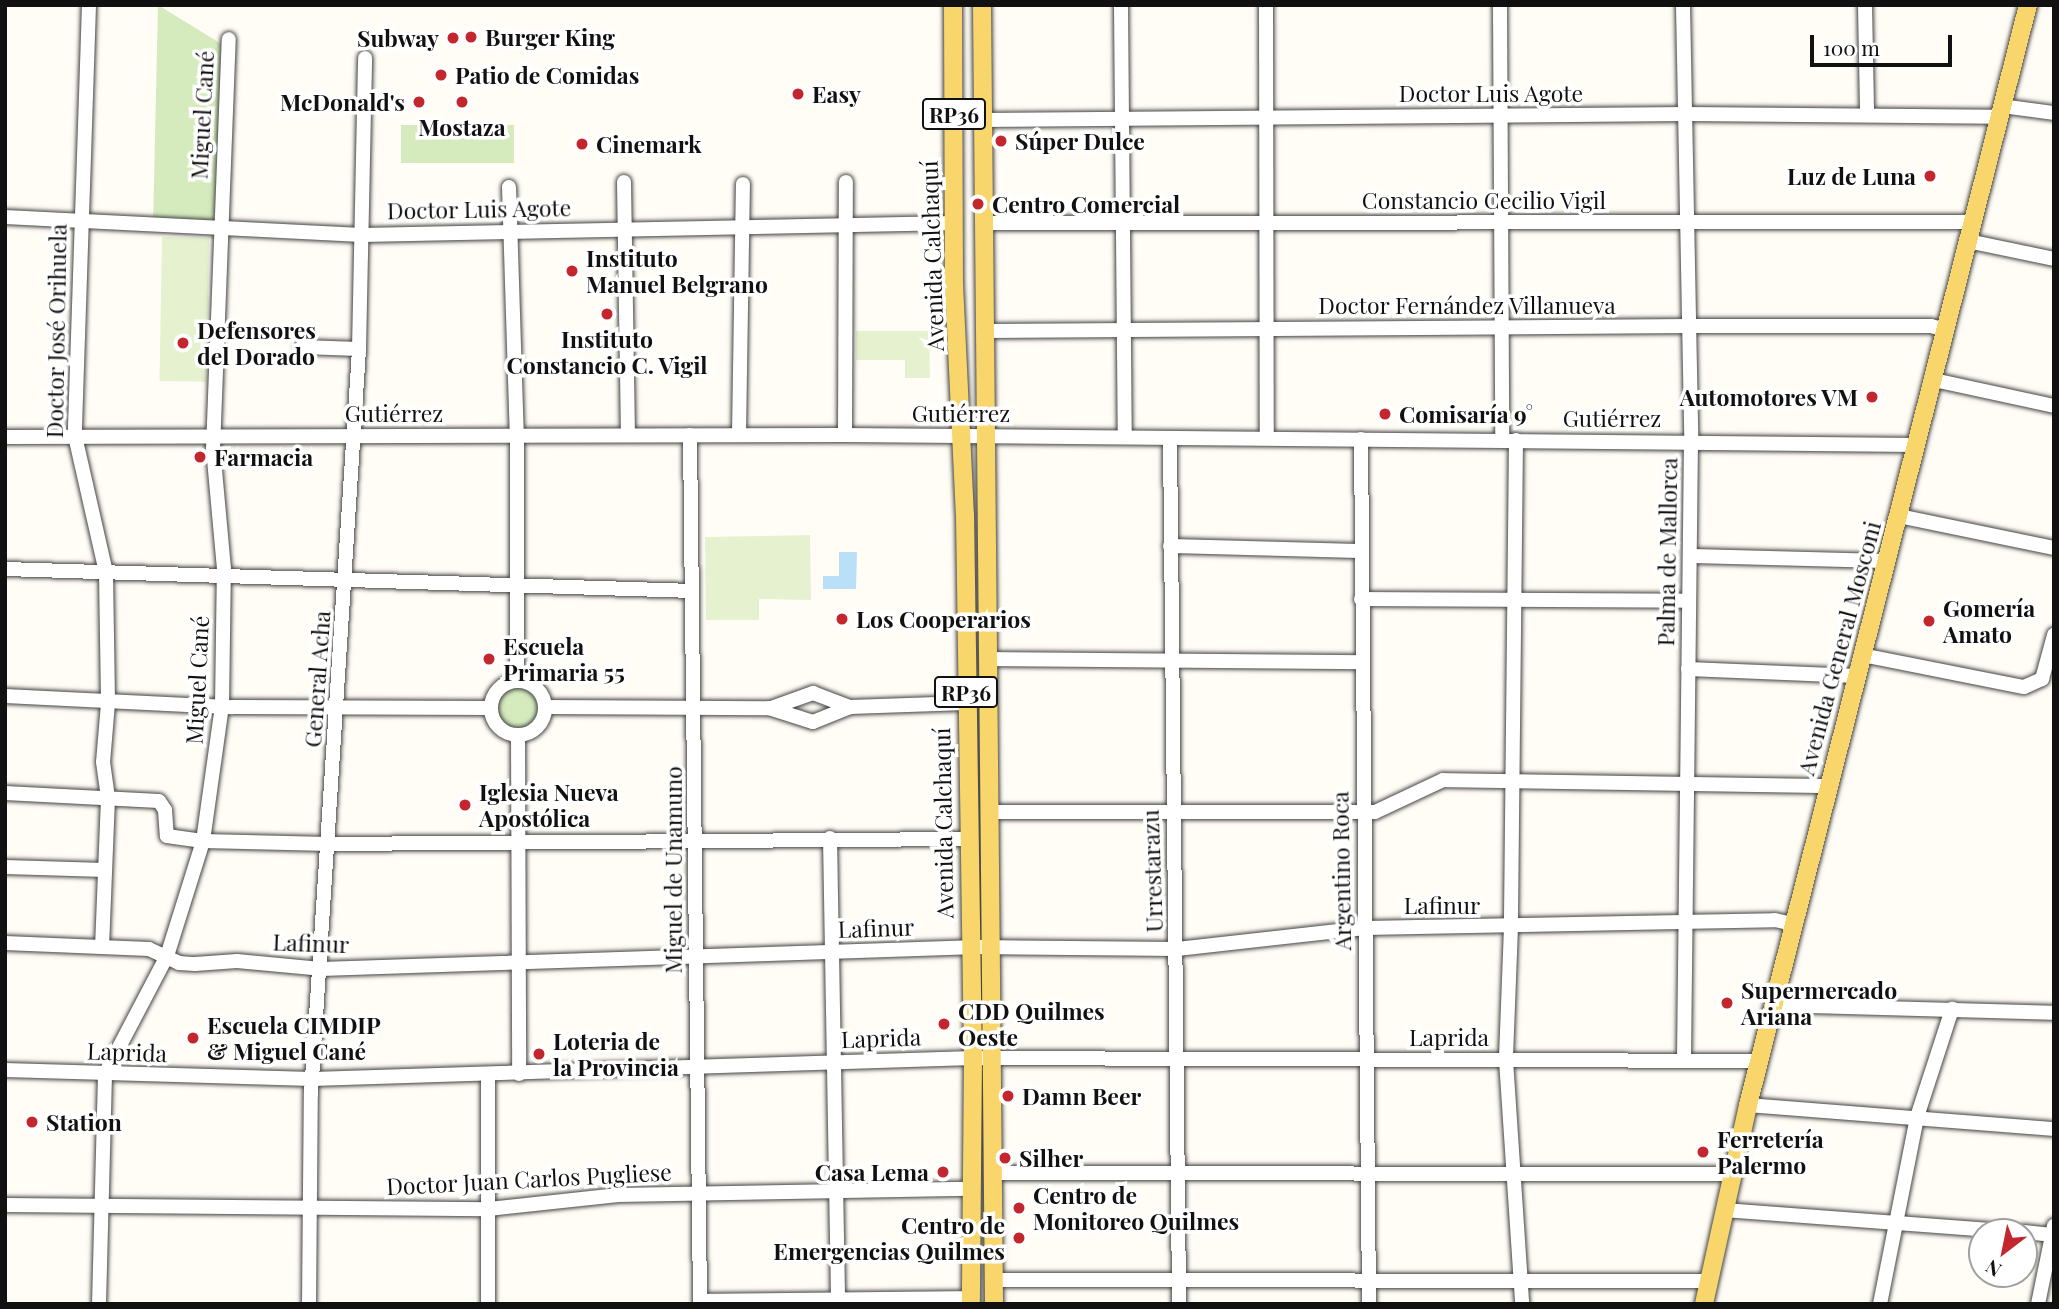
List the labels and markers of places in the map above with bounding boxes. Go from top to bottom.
place label: Burger King [485,23,615,51]
place label: Subway [357,24,439,52]
marker: Burger King [463,29,479,45]
marker: Subway [445,30,461,46]
place label: Patio de Comidas [455,61,639,89]
marker: Patio de Comidas [433,67,449,83]
place label: Easy [812,80,861,108]
marker: Easy [790,86,806,102]
place label: McDonald's [280,88,405,116]
marker: McDonald's [411,94,427,110]
marker: Mostaza [454,94,470,110]
place label: Mostaza [418,113,506,141]
place label: Súper Dulce [1015,127,1145,155]
place label: Cinemark [596,130,701,158]
marker: Súper Dulce [993,133,1009,149]
marker: Cinemark [574,136,590,152]
place label: Luz de Luna [1787,162,1916,190]
marker: Luz de Luna [1922,168,1938,184]
place label: Centro Comercial [992,190,1180,218]
marker: Centro Comercial [970,196,986,212]
place label: Instituto Manuel Belgrano [586,244,768,298]
marker: Instituto Manuel Belgrano [564,263,580,279]
marker: Instituto Constancio C. Vigil [599,306,615,322]
place label: Defensores del Dorado [197,316,316,370]
place label: Instituto Constancio C. Vigil [506,325,708,379]
marker: Defensores del Dorado [175,335,191,351]
place label: Automotores VM [1679,383,1858,411]
marker: Automotores VM [1864,389,1880,405]
place label: Comisaría 9° [1399,400,1533,428]
marker: Comisaría 9° [1377,406,1393,422]
place label: Farmacia [214,443,313,471]
marker: Farmacia [192,449,208,465]
place label: Gomería Amato [1943,594,2035,648]
place label: Los Cooperarios [856,605,1031,633]
marker: Los Cooperarios [834,611,850,627]
marker: Gomería Amato [1921,613,1937,629]
place label: Escuela Primaria 55 [503,632,625,686]
marker: Escuela Primaria 55 [481,651,497,667]
place label: Iglesia Nueva Apostólica [479,778,619,832]
marker: Iglesia Nueva Apostólica [457,797,473,813]
place label: Supermercado Ariana [1741,976,1897,1030]
marker: Supermercado Ariana [1719,995,1735,1011]
place label: CDD Quilmes Oeste [958,997,1105,1051]
place label: Escuela CIMDIP & Miguel Cané [207,1011,381,1065]
marker: CDD Quilmes Oeste [936,1016,952,1032]
place label: Loteria de la Provincia [553,1027,679,1081]
marker: Escuela CIMDIP & Miguel Cané [185,1030,201,1046]
marker: Loteria de la Provincia [531,1046,547,1062]
place label: Damn Beer [1022,1082,1141,1110]
marker: Damn Beer [1000,1088,1016,1104]
place label: Station [46,1108,122,1136]
marker: Station [24,1114,40,1130]
place label: Ferretería Palermo [1717,1125,1824,1179]
place label: Silher [1019,1144,1083,1172]
marker: Ferretería Palermo [1695,1144,1711,1160]
marker: Silher [997,1150,1013,1166]
place label: Casa Lema [815,1158,929,1186]
marker: Casa Lema [935,1164,951,1180]
place label: Centro de Monitoreo Quilmes [1033,1181,1239,1235]
marker: Centro de Monitoreo Quilmes [1011,1200,1027,1216]
place label: Centro de Emergencias Quilmes [773,1211,1005,1265]
marker: Centro de Emergencias Quilmes [1011,1230,1027,1246]

